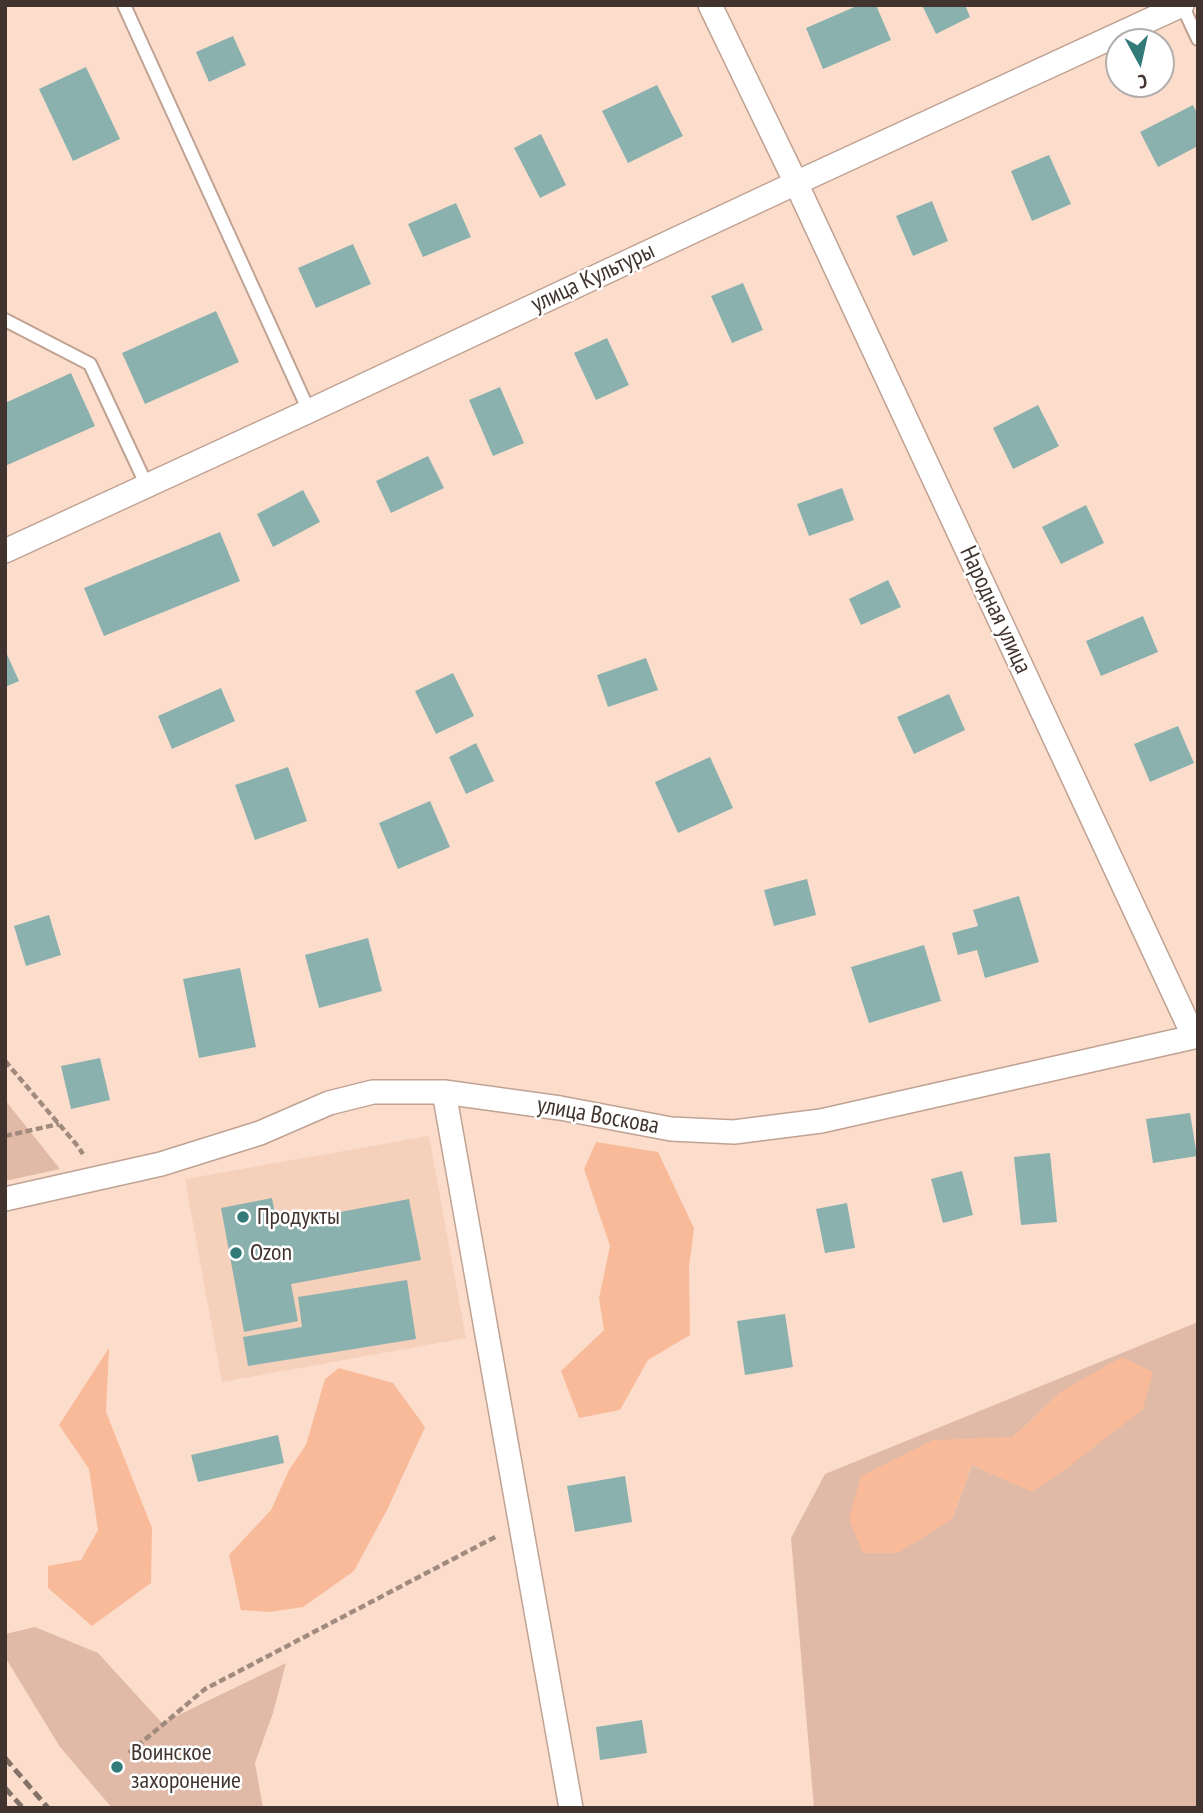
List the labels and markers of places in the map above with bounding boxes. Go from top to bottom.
place label: Продукты [257,1203,340,1231]
marker: Продукты [235,1209,251,1225]
place label: Ozon [250,1239,292,1267]
marker: Ozon [228,1245,244,1261]
place label: Воинское захоронение [131,1739,241,1795]
marker: Воинское захоронение [109,1759,125,1775]

